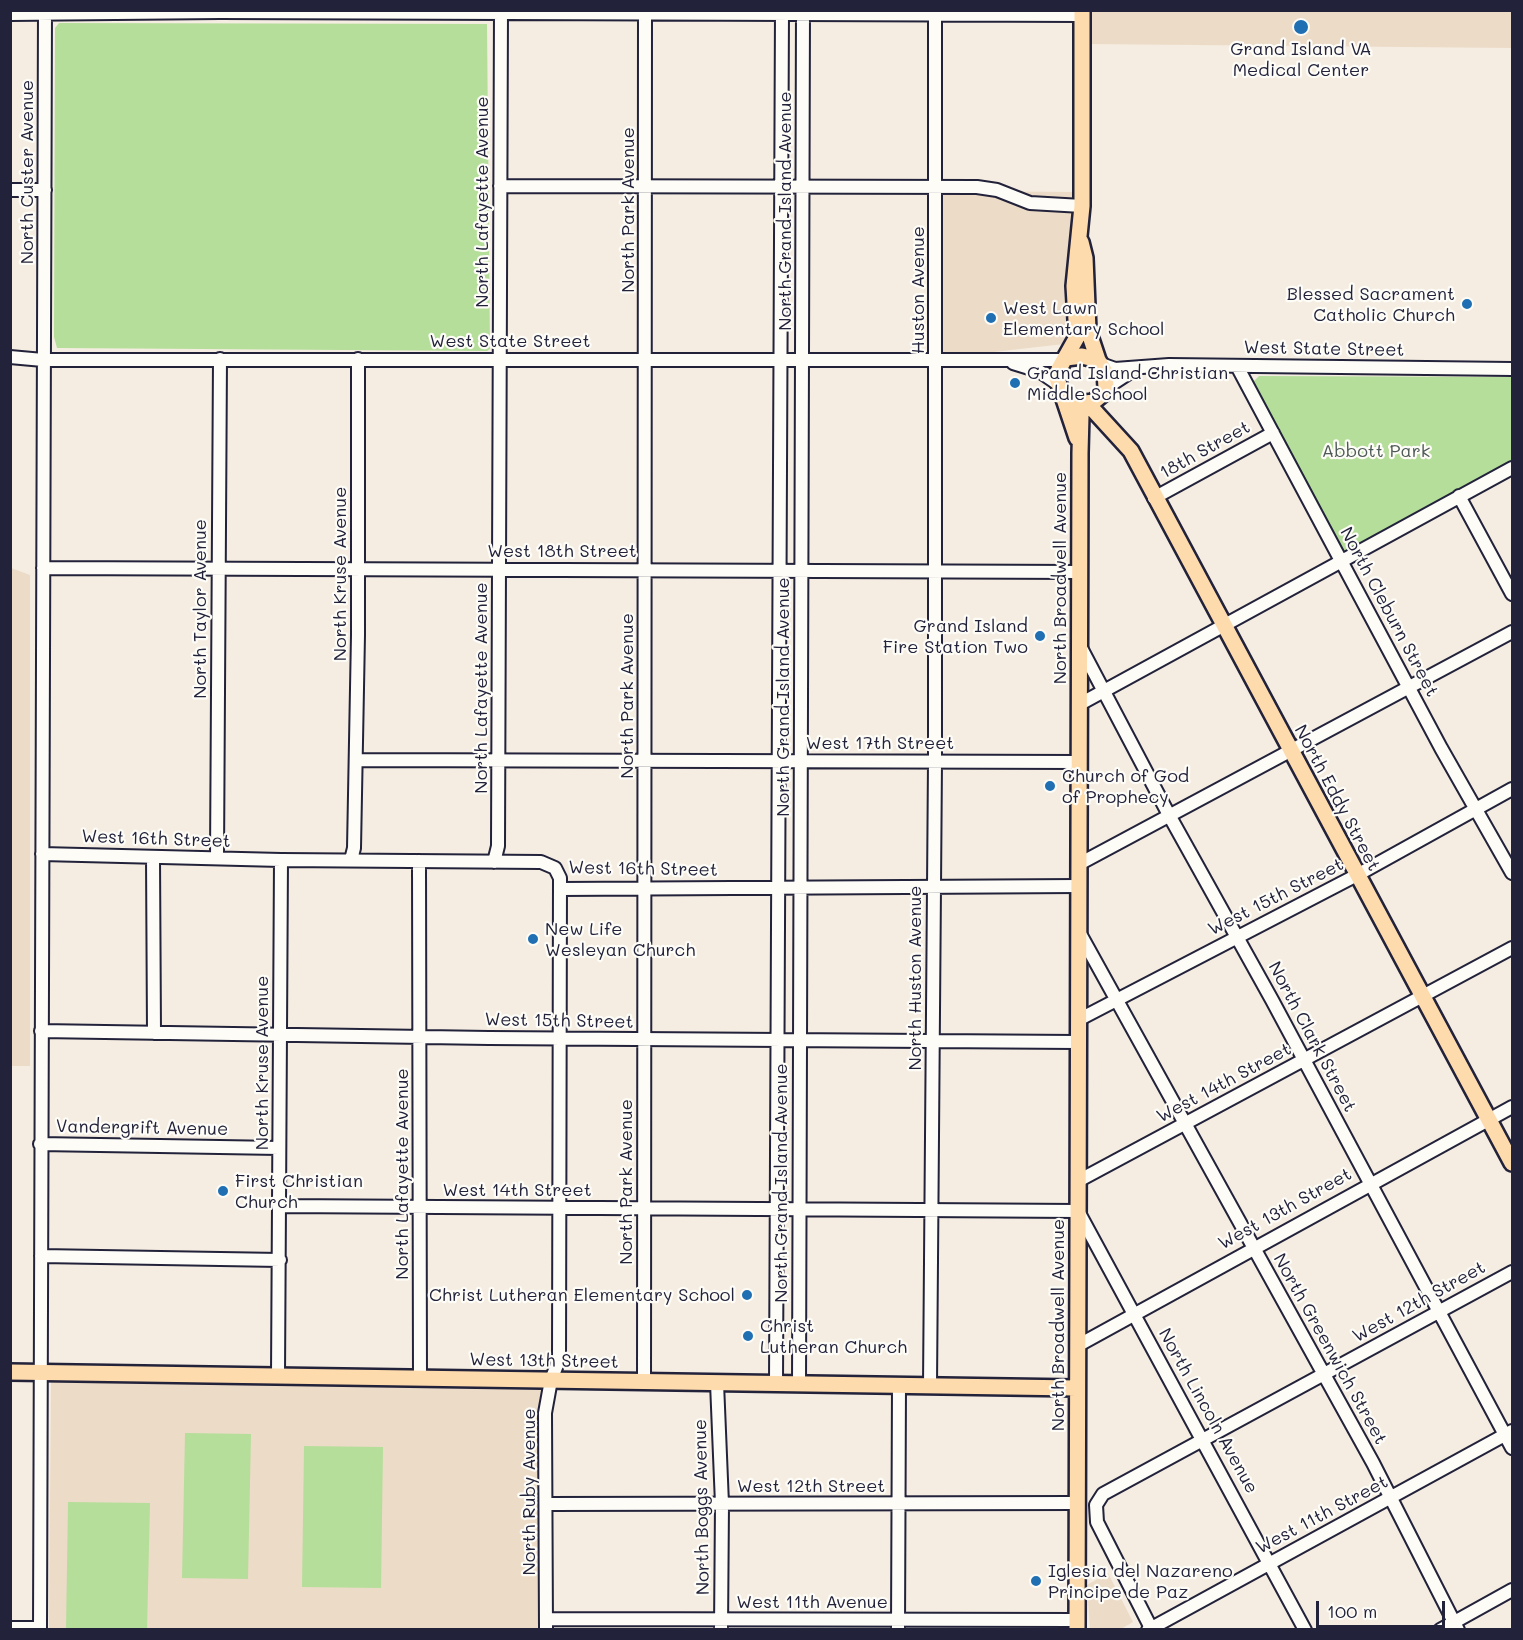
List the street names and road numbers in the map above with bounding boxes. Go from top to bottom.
street label: North Custer Avenue [16,80,38,264]
street label: North Grand Island Avenue [774,91,796,331]
street label: North Lafayette Avenue [471,96,493,308]
street label: North Park Avenue [617,127,639,293]
street label: Huston Avenue [907,226,929,354]
street label: West State Street [430,330,590,352]
street label: West State Street [1243,337,1405,361]
street label: 18th Street [1156,416,1254,484]
street label: North Broadwell Avenue [1049,472,1071,684]
street label: North Kruse Avenue [329,487,351,661]
street label: North Taylor Avenue [189,519,211,699]
street label: North Cleburn Street [1335,524,1443,700]
street label: West 18th Street [487,540,637,562]
street label: North Grand Island Avenue [772,577,794,817]
street label: North Lafayette Avenue [470,582,492,794]
street label: North Park Avenue [616,613,638,779]
street label: North Eddy Street [1289,721,1385,875]
street label: West 17th Street [806,732,954,754]
street label: West 16th Street [81,826,231,852]
street label: West 15th Street [1205,854,1347,940]
street label: West 16th Street [568,857,718,881]
street label: North Huston Avenue [904,886,926,1070]
street label: North Clark Street [1263,958,1361,1116]
street label: North Kruse Avenue [251,976,273,1150]
street label: West 15th Street [484,1009,634,1033]
street label: West 14th Street [1153,1038,1295,1128]
street label: North Grand Island Avenue [770,1063,792,1303]
street label: North Lafayette Avenue [391,1068,413,1280]
street label: North Park Avenue [615,1099,637,1265]
street label: Vandergrift Avenue [56,1116,228,1140]
street label: West 13th Street [1215,1163,1355,1255]
street label: West 14th Street [442,1179,592,1201]
street label: North Broadwell Avenue [1047,1219,1069,1431]
street label: North Greenwich Street [1269,1250,1391,1448]
street label: West 12th Street [1349,1257,1489,1347]
street label: North Lincoln Avenue [1154,1325,1262,1497]
street label: West 13th Street [469,1349,619,1373]
street label: North Ruby Avenue [518,1408,540,1576]
street label: North Boggs Avenue [690,1419,714,1595]
street label: West 11th Street [1252,1471,1392,1559]
street label: West 12th Street [737,1475,885,1497]
street label: West 11th Avenue [736,1591,888,1613]

